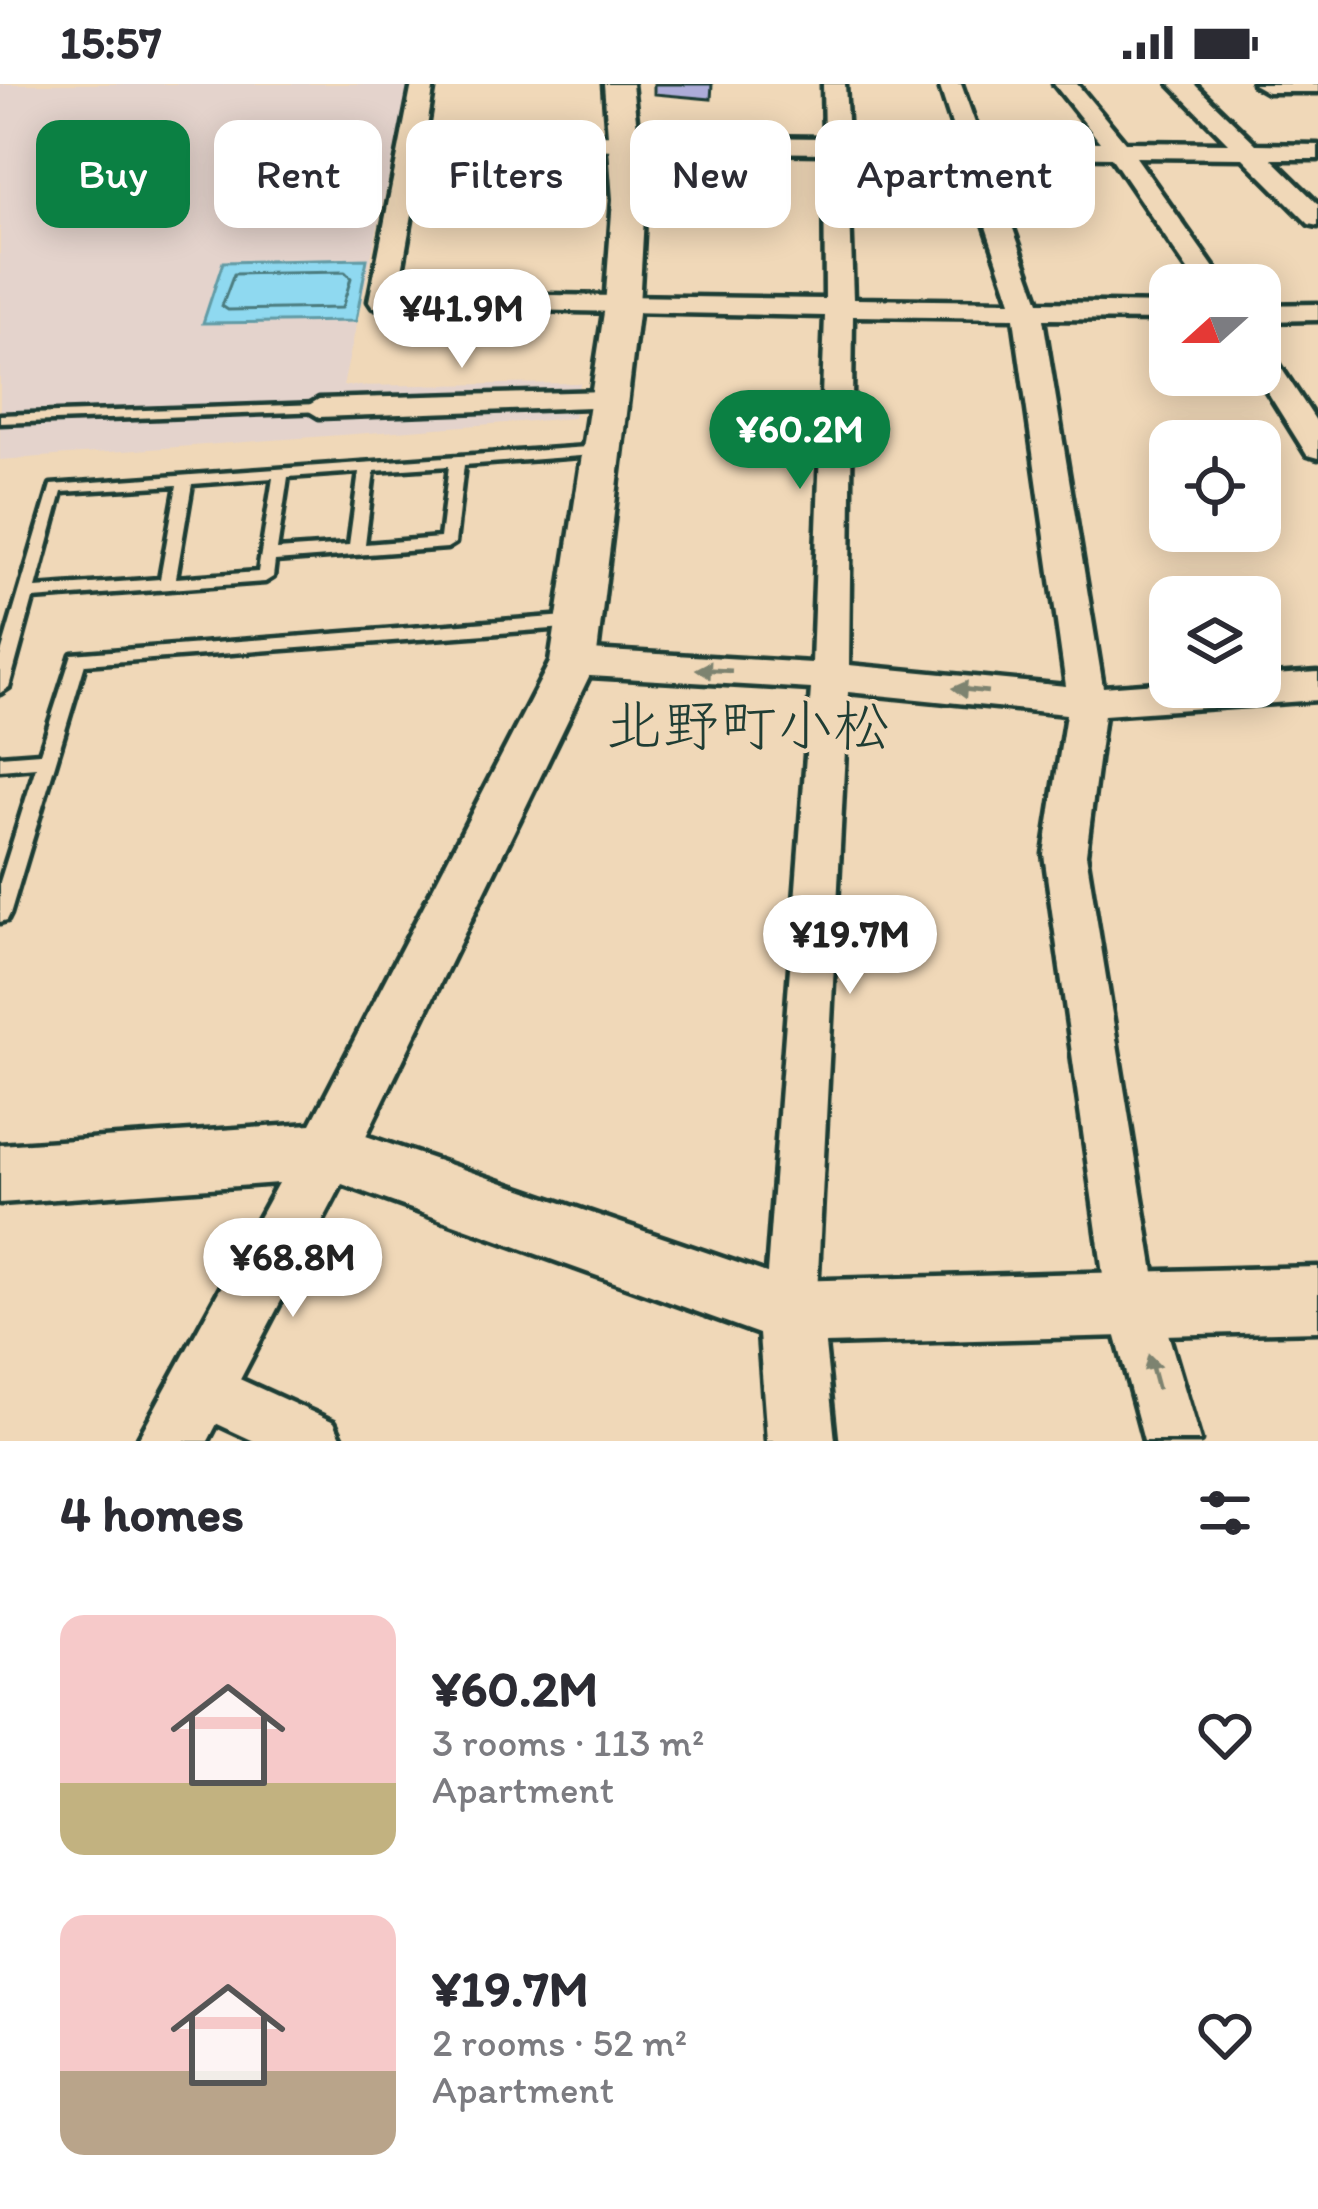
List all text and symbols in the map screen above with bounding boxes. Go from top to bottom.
text: 15:57 [60,15,161,69]
chip: Buy [36,120,190,228]
chip: Rent [214,120,382,228]
chip: Filters [406,120,606,228]
chip: New [630,120,791,228]
chip: Apartment [815,120,1095,228]
north arrow [1149,264,1281,396]
map controls [1149,264,1281,708]
pin: ¥41.9M [364,269,560,371]
text: ¥41.9M [400,284,524,331]
pin: ¥60.2M [702,390,898,492]
text: ¥60.2M [736,405,864,452]
button: locate [1149,420,1281,552]
button: layers [1149,576,1281,708]
one-way arrow [694,660,732,679]
one-way arrow [951,680,988,699]
district label: 北野町小松 [606,691,891,759]
pin: ¥19.7M [752,895,948,997]
text: ¥19.7M [790,910,910,957]
pin: ¥68.8M [195,1218,391,1320]
text: ¥68.8M [230,1233,356,1280]
one-way arrow [1142,1353,1161,1390]
icon: filters [1192,1480,1258,1546]
text: 4 homes [60,1483,244,1544]
text: ¥60.2M [432,1658,598,1719]
icon: home [156,1663,300,1807]
icon: heart [1192,1702,1258,1768]
text: 3 rooms · 113 m² [432,1719,704,1766]
text: Apartment [432,1766,614,1813]
text: ¥19.7M [432,1958,589,2019]
icon: home [156,1963,300,2107]
icon: heart [1192,2002,1258,2068]
text: 2 rooms · 52 m² [432,2019,687,2066]
text: Apartment [432,2066,614,2113]

